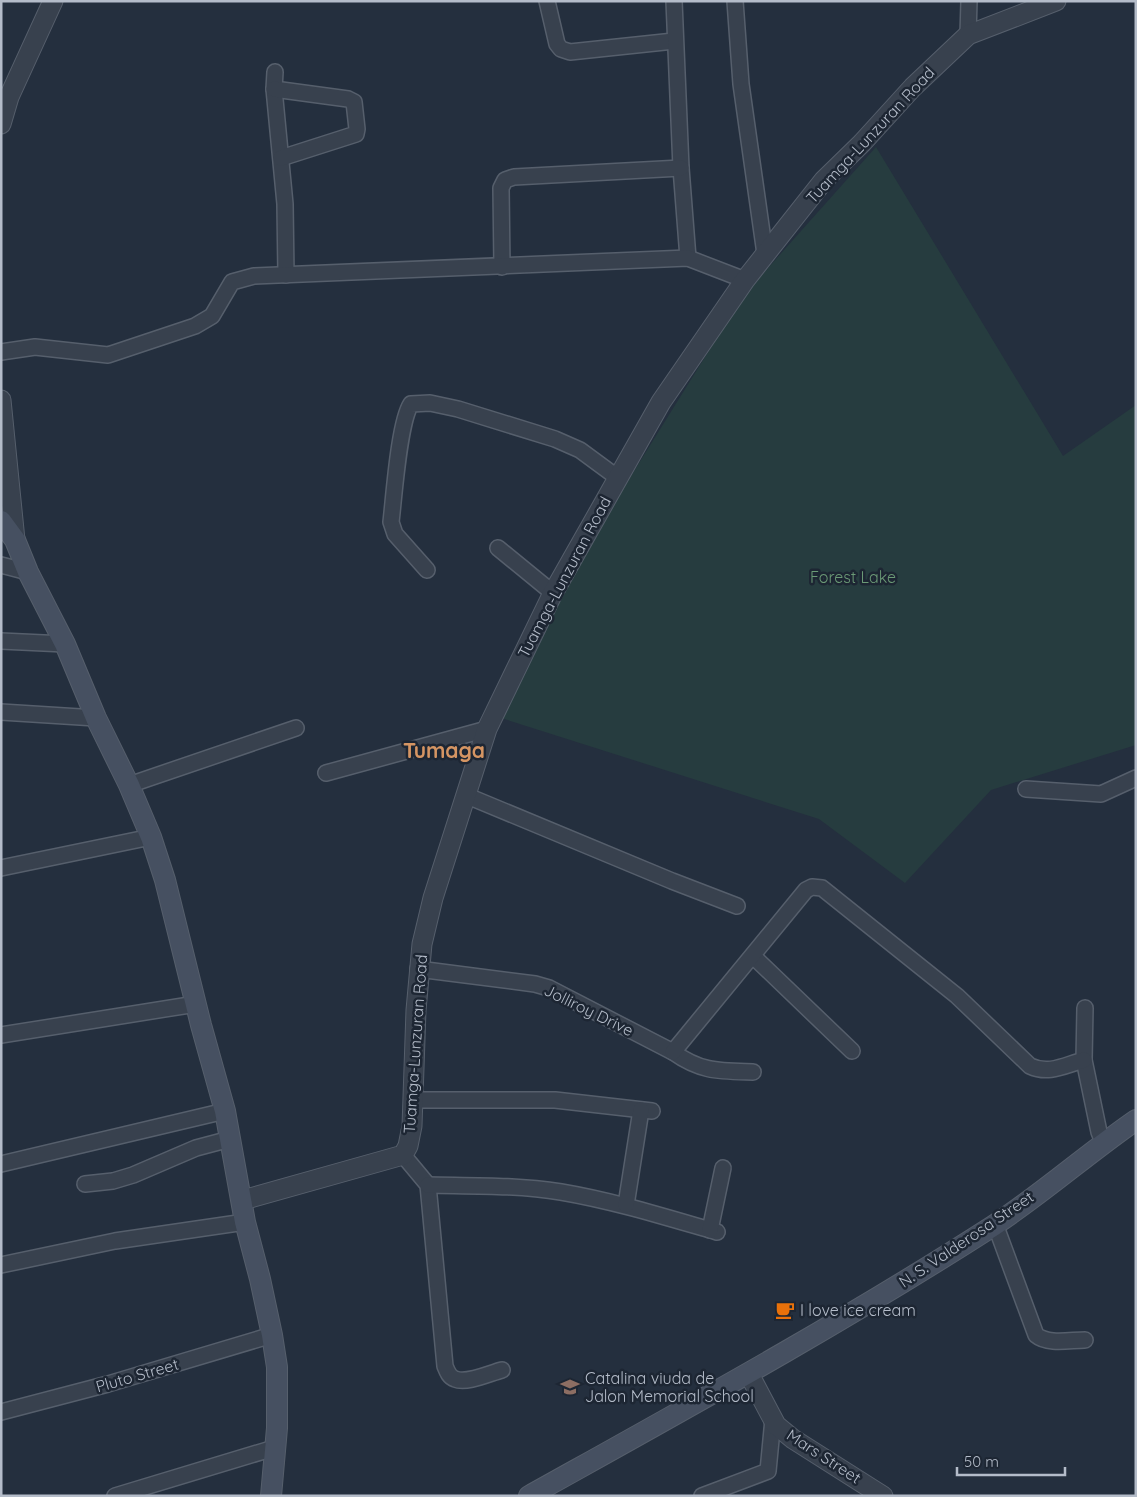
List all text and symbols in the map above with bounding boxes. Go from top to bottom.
street label: Tuamga-Lunzuran Road [801,63,939,207]
street label: Tuamga-Lunzuran Road [513,493,615,661]
park label: Forest Lake [810,567,896,587]
district label: Tumaga [403,737,485,763]
street label: Tuamga-Lunzuran Road [399,954,431,1134]
street label: Jolliroy Drive [541,980,637,1040]
street label: N. S. Valderosa Street [895,1186,1037,1292]
cafe icon: I love ice cream [774,1299,796,1321]
place label: I love ice cream [800,1300,916,1320]
street label: Pluto Street [93,1354,181,1396]
place label: Catalina viuda de Jalon Memorial School [585,1368,754,1406]
school or university icon: Catalina viuda de Jalon Memorial School [559,1376,581,1398]
street label: Mars Street [783,1425,865,1487]
scale bar [957,1444,1064,1476]
text: 50 m [964,1452,999,1471]

